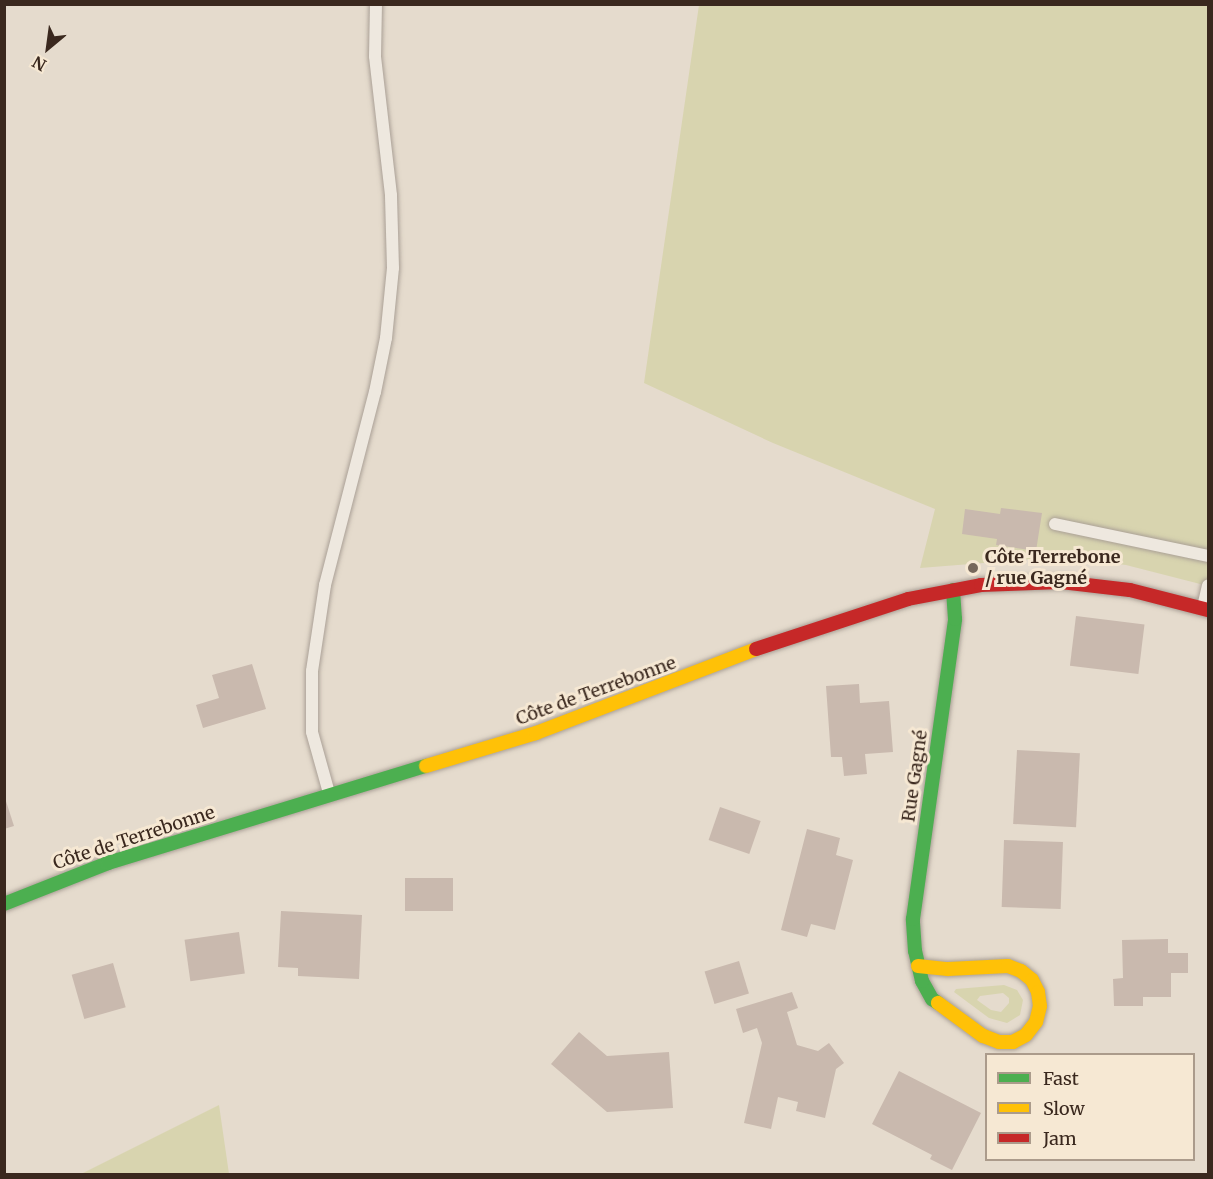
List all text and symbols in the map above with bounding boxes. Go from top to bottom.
north arrow [18,18,78,78]
text: N [29,52,50,76]
place label: Côte Terrebone / rue Gagné [985,547,1121,590]
marker: Côte Terrebone / rue Gagné [966,561,980,575]
street label: Côte de Terrebonne [513,652,679,730]
street label: Rue Gagné [898,729,932,823]
street label: Côte de Terrebonne [50,802,218,874]
legend [985,1053,1195,1161]
text: Fast [1043,1067,1079,1090]
text: Slow [1043,1097,1085,1120]
text: Jam [1043,1127,1077,1150]

